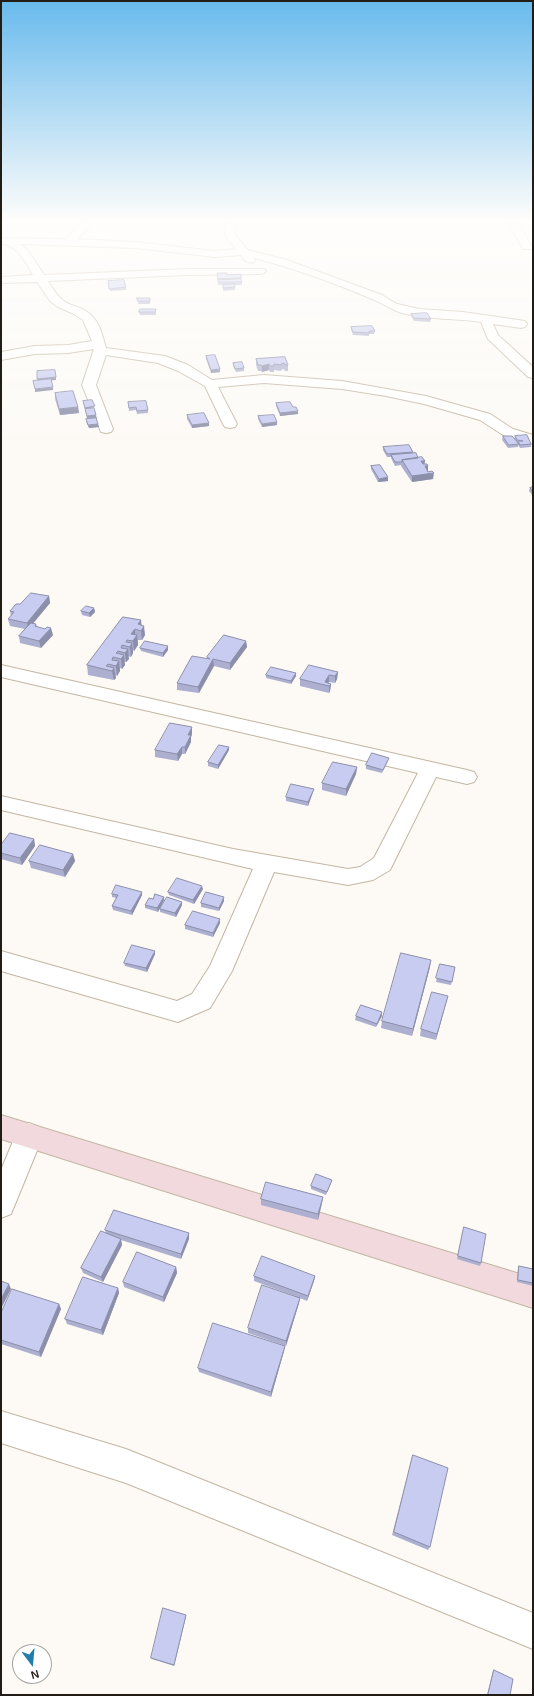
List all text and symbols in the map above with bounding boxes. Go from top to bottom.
north arrow [12,1644,52,1684]
text: N [30,1668,41,1681]

